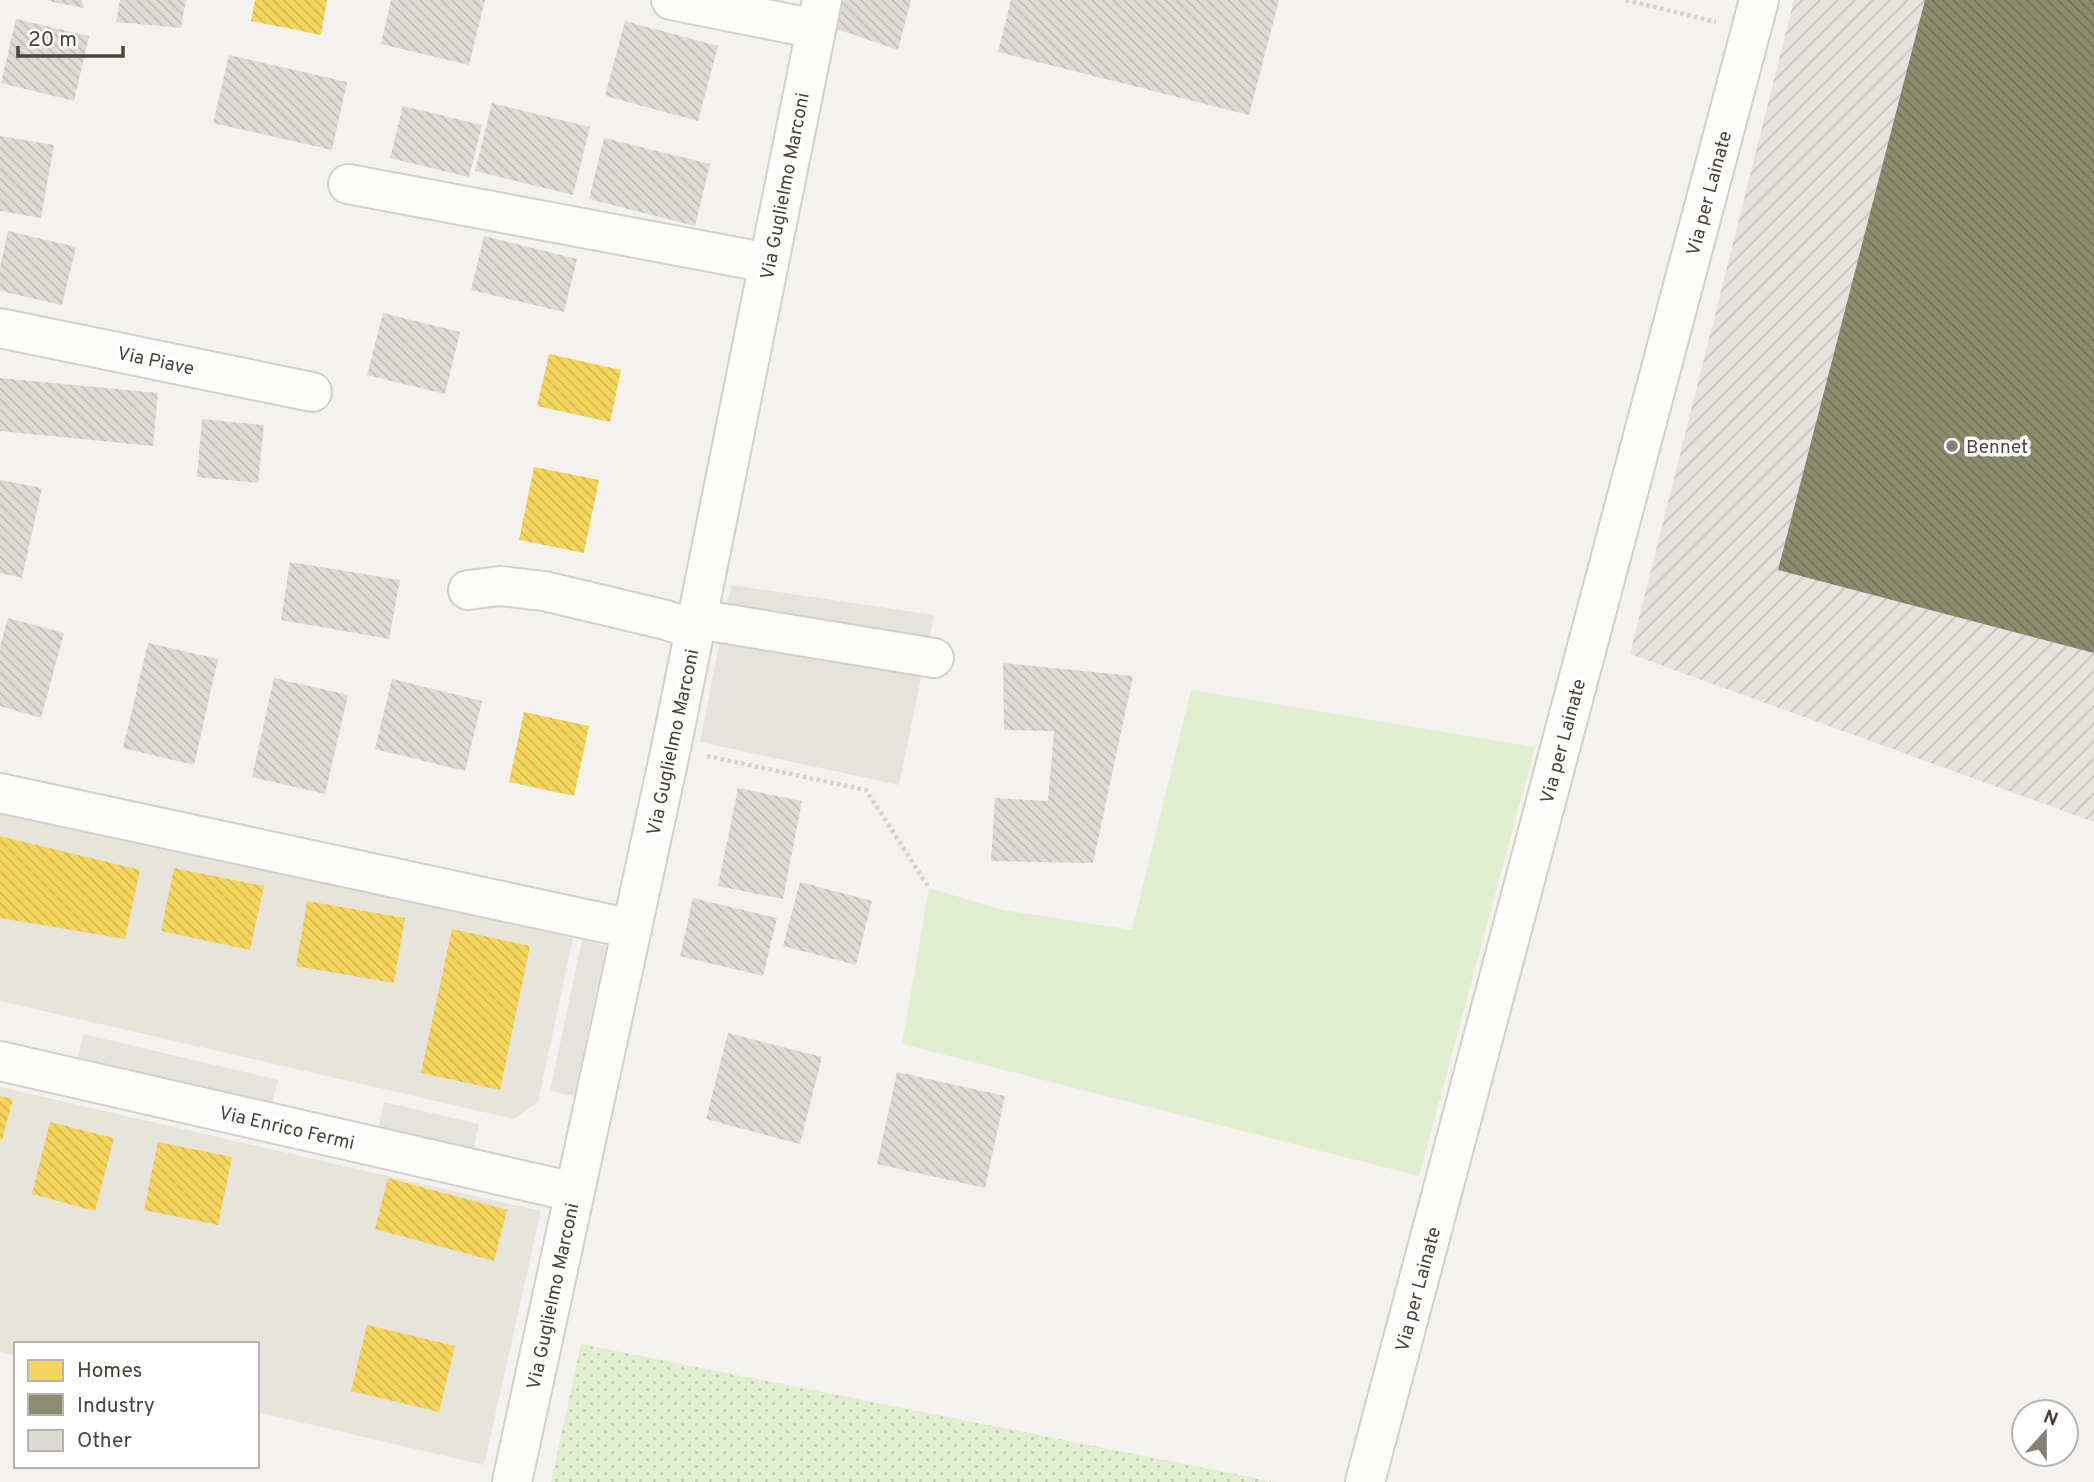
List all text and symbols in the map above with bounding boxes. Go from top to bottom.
scale bar [18,14,122,58]
text: 20 m [28,27,77,54]
street label: Via Guglielmo Marconi [756,91,816,282]
street label: Via per Lainate [1682,129,1738,259]
street label: Via Piave [115,342,196,382]
place label: Bennet [1966,436,2028,460]
marker: Bennet [1944,438,1960,454]
street label: Via Guglielmo Marconi [642,647,705,838]
street label: Via per Lainate [1536,677,1592,807]
street label: Via Enrico Fermi [216,1102,357,1156]
street label: Via Guglielmo Marconi [522,1201,585,1392]
street label: Via per Lainate [1391,1225,1447,1355]
legend [14,1342,259,1468]
text: Homes [77,1358,142,1385]
text: Industry [77,1393,155,1420]
north arrow [2010,1398,2080,1468]
text: N [2040,1405,2061,1433]
text: Other [77,1428,132,1455]

